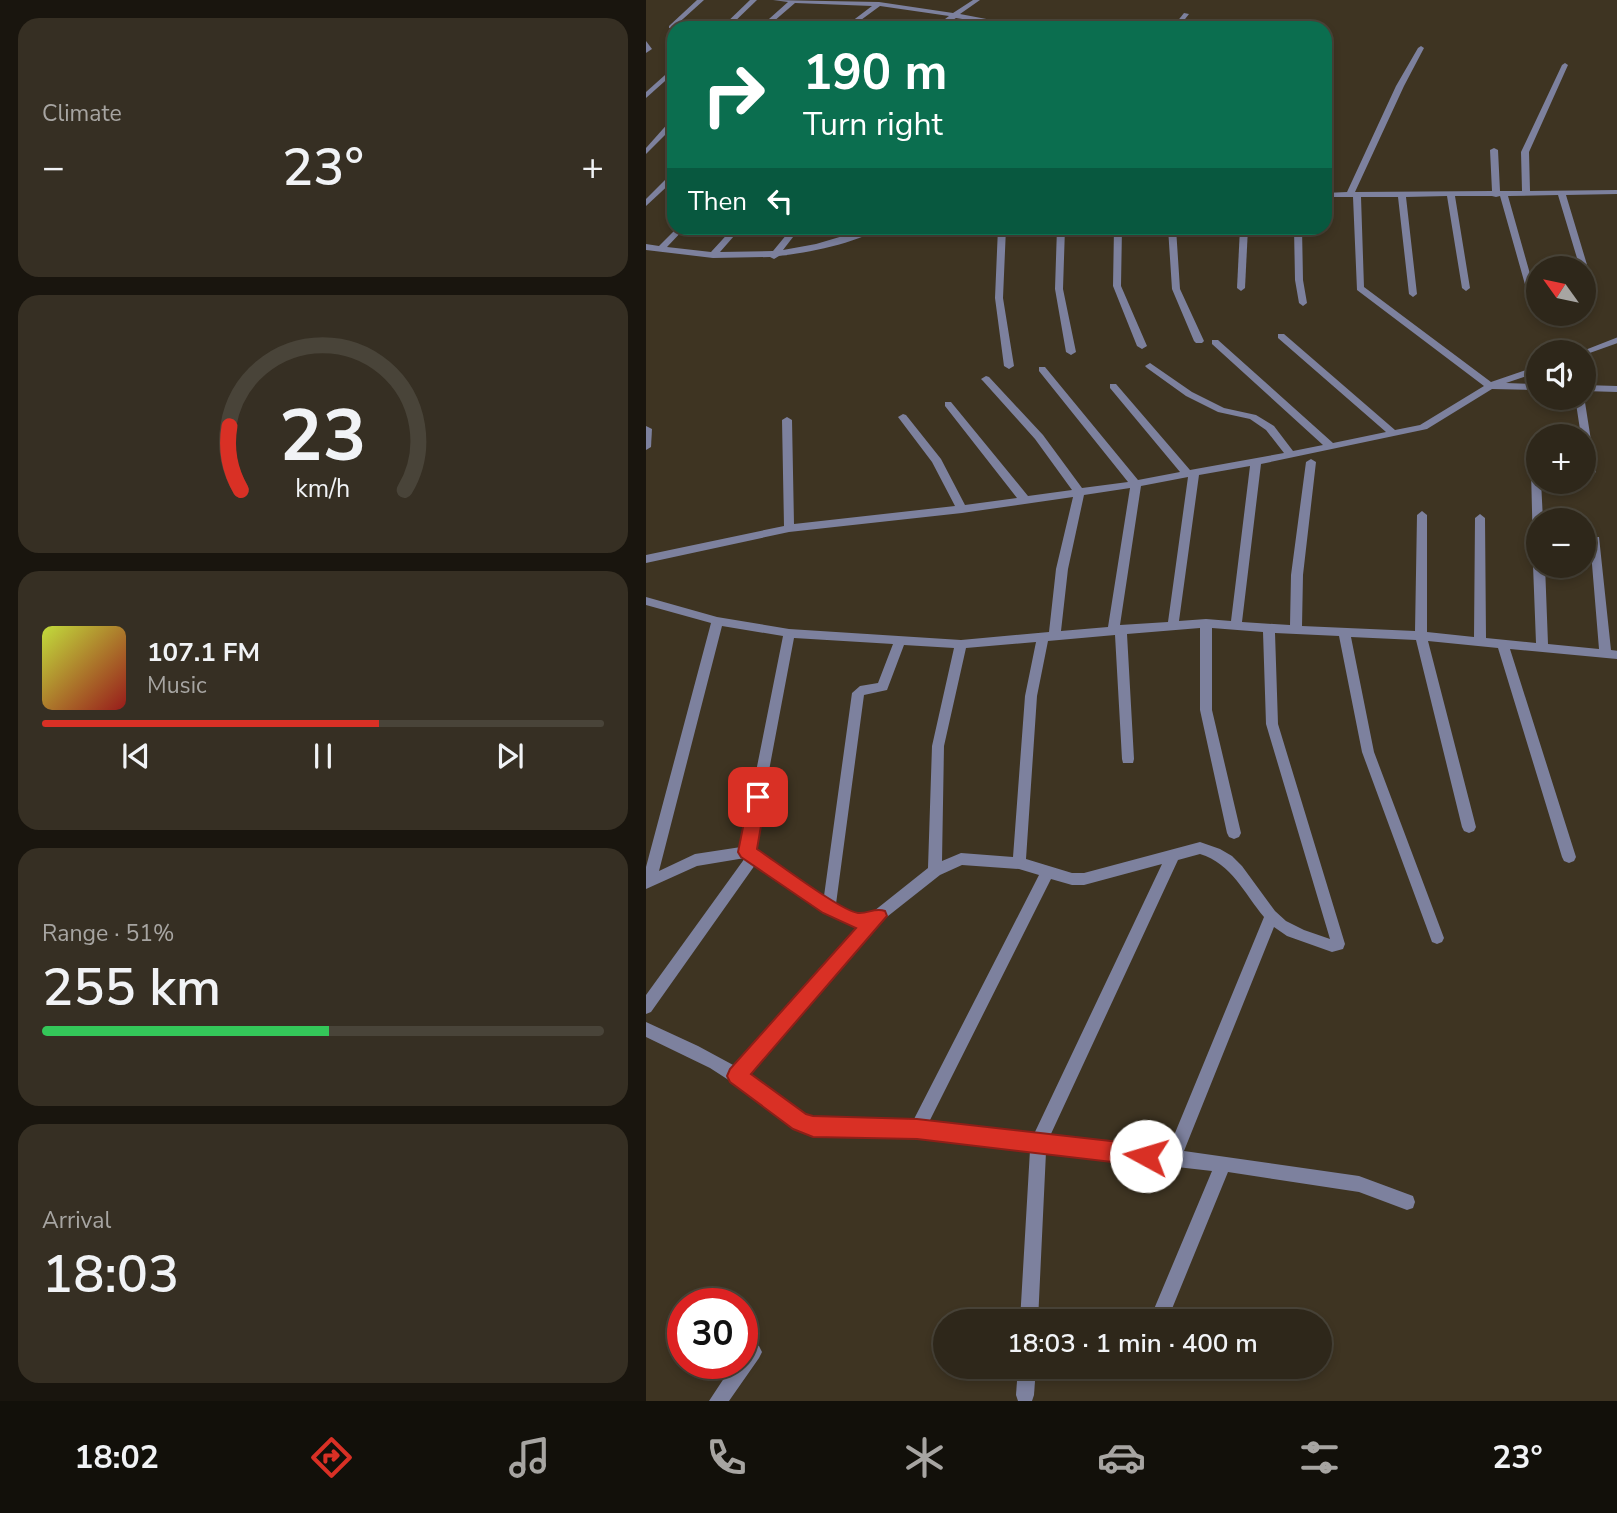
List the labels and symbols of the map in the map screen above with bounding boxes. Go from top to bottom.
north arrow [1526,256,1596,326]
pin [728,767,788,827]
position arrow [1109,1119,1183,1193]
speed limit sign: 30 [667,1288,758,1379]

